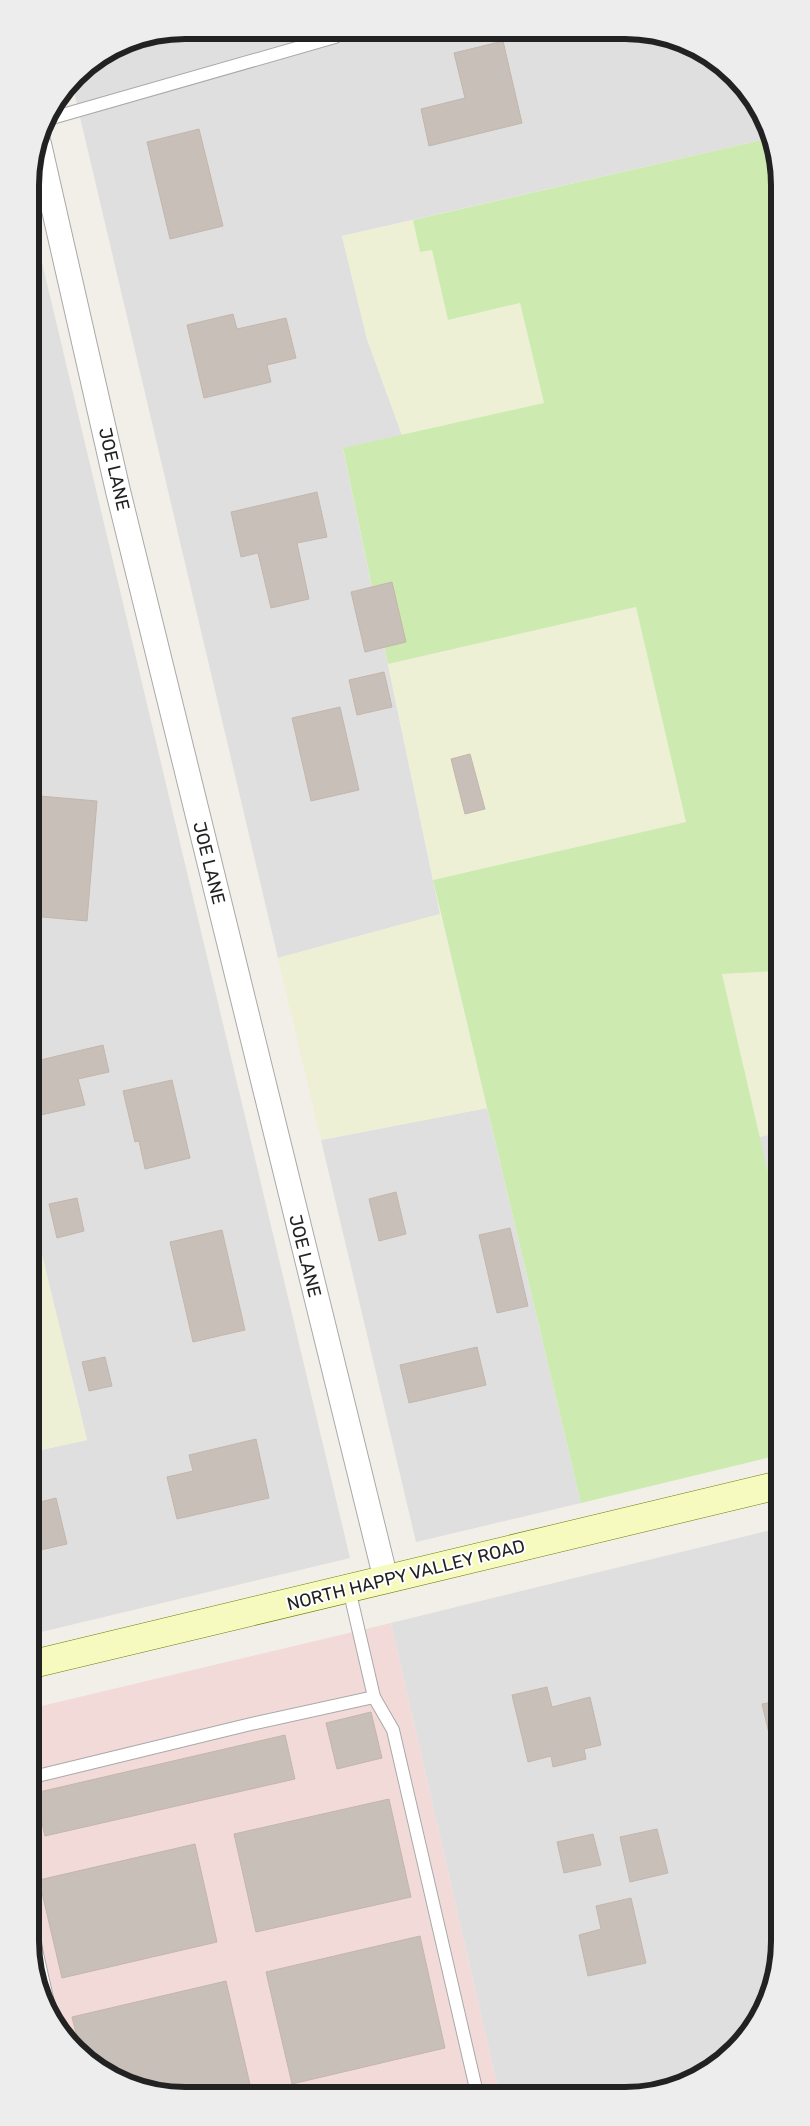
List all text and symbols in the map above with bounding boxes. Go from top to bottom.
street label: JOE LANE [94,425,134,513]
street label: JOE LANE [188,819,230,907]
street label: JOE LANE [284,1212,326,1300]
street label: NORTH HAPPY VALLEY ROAD [285,1535,527,1615]

